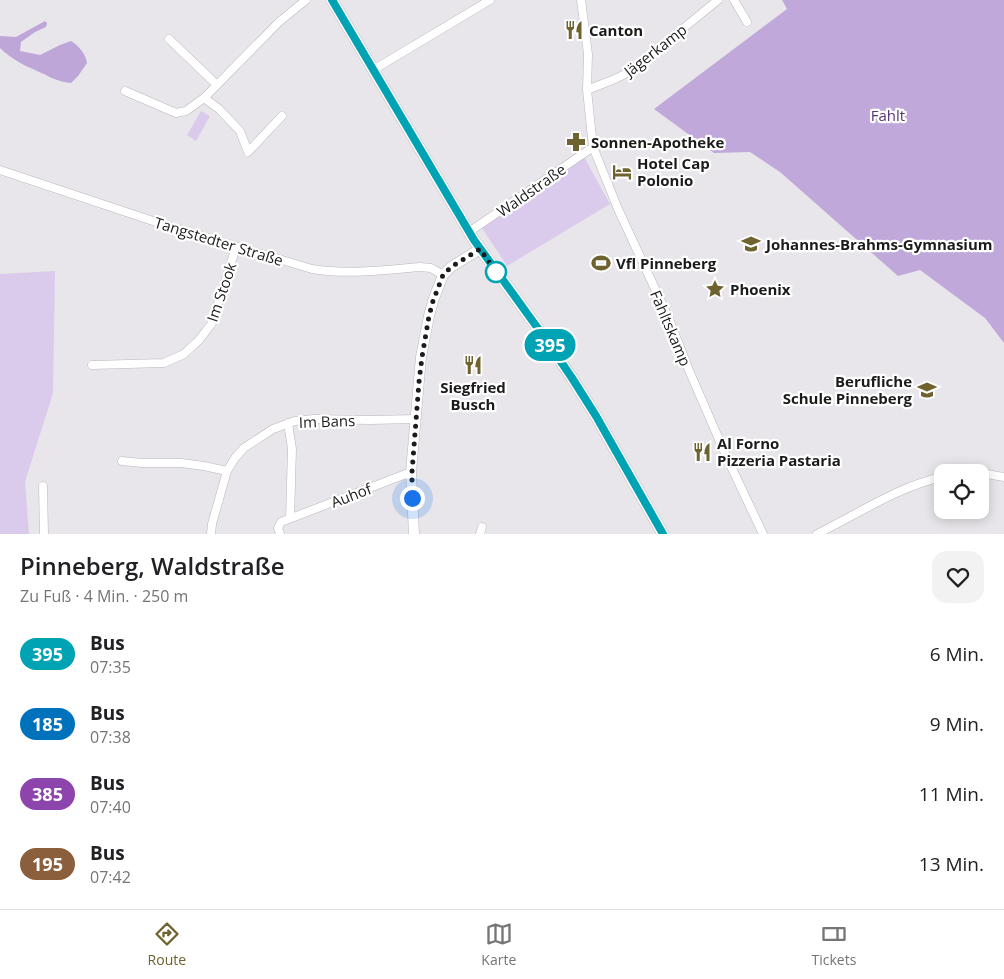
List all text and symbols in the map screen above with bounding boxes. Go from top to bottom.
restaurant icon: Canton [563,19,585,41]
street label: Jägerkamp [618,19,690,82]
place label: Canton [589,20,643,40]
park label: Fahlt [871,105,905,125]
pharmacy icon: Sonnen-Apotheke [565,131,587,153]
place label: Sonnen-Apotheke [591,132,724,152]
place label: Hotel Cap Polonio [637,153,710,190]
street label: Waldstraße [493,159,569,221]
hotel icon: Hotel Cap Polonio [611,161,633,183]
street label: Tangstedter Straße [152,212,286,270]
school or university icon: Johannes-Brahms-Gymnasium [740,233,762,255]
place label: Johannes-Brahms-Gymnasium [764,234,993,254]
sports icon: Vfl Pinneberg [590,252,612,274]
place label: Vfl Pinneberg [616,253,717,273]
street label: Im Stook [202,260,240,324]
unlabelled marker [485,261,507,283]
place icon: Phoenix [704,278,726,300]
place label: Phoenix [730,279,791,299]
street label: Fahltskamp [646,287,696,369]
line badge: 395 [521,329,579,361]
text: 395 [535,333,565,357]
restaurant icon: Siegfried Busch [462,354,484,376]
place label: Berufliche Schule Pinneberg [783,371,913,408]
place label: Siegfried Busch [440,377,506,414]
school or university icon: Berufliche Schule Pinneberg [916,379,938,401]
street label: Im Bans [298,410,356,432]
place label: Al Forno Pizzeria Pastaria [717,433,841,470]
restaurant icon: Al Forno Pizzeria Pastaria [691,441,713,463]
map controls [934,464,989,519]
button: locate [934,464,989,519]
street label: Auhof [328,478,375,512]
your location [400,486,425,511]
text: Pinneberg, Waldstraße [20,549,285,582]
button: heart [932,551,984,603]
text: Zu Fuß · 4 Min. · 250 m [20,585,188,607]
text: Bus [90,630,125,656]
text: 6 Min. [930,641,984,667]
text: 395 [32,642,63,666]
text: 07:35 [90,656,131,678]
text: Bus [90,700,125,726]
text: 9 Min. [930,711,984,737]
text: 185 [32,712,63,736]
text: 07:38 [90,726,131,748]
text: Bus [90,770,125,796]
text: 11 Min. [919,781,984,807]
text: 385 [32,782,63,806]
text: 07:40 [90,796,131,818]
text: Bus [90,840,125,866]
text: 13 Min. [919,851,984,877]
text: 195 [32,852,63,876]
text: 07:42 [90,866,131,888]
tab: Route [148,920,186,969]
tab: Karte [481,920,516,969]
tab: Tickets [812,920,856,969]

